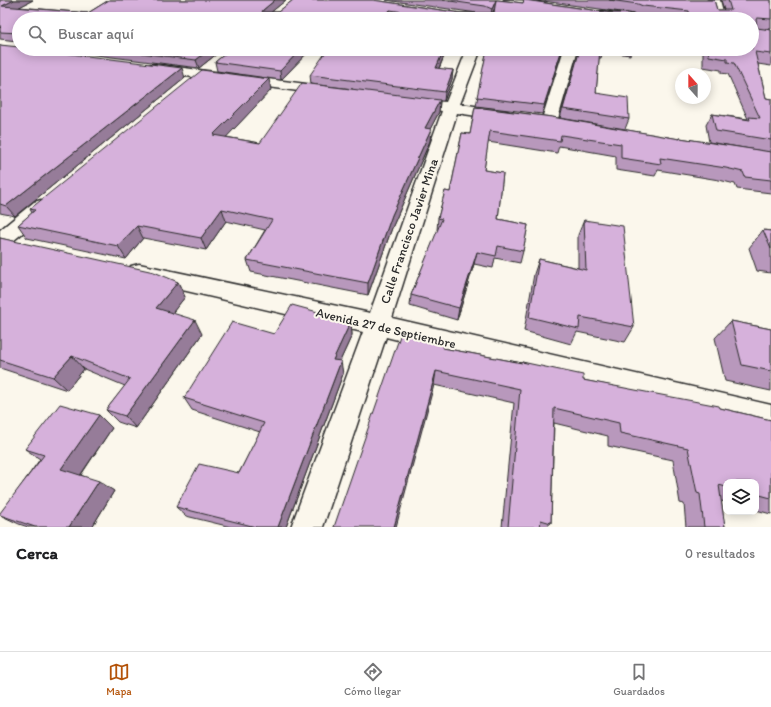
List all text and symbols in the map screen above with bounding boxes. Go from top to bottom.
search box [12,12,759,56]
icon: search [26,23,48,45]
text: Buscar aquí [58,25,134,43]
north arrow [675,68,711,104]
street label: Calle Francisco Javier Mina [377,156,441,306]
street label: Avenida 27 de Septiembre [315,305,457,351]
map controls [723,479,759,515]
button: layers [723,479,759,515]
text: Cerca [16,543,58,563]
text: 0 resultados [685,546,755,561]
tab: Mapa [106,661,132,698]
tab: Cómo llegar [344,661,401,698]
tab: Guardados [613,661,665,698]

